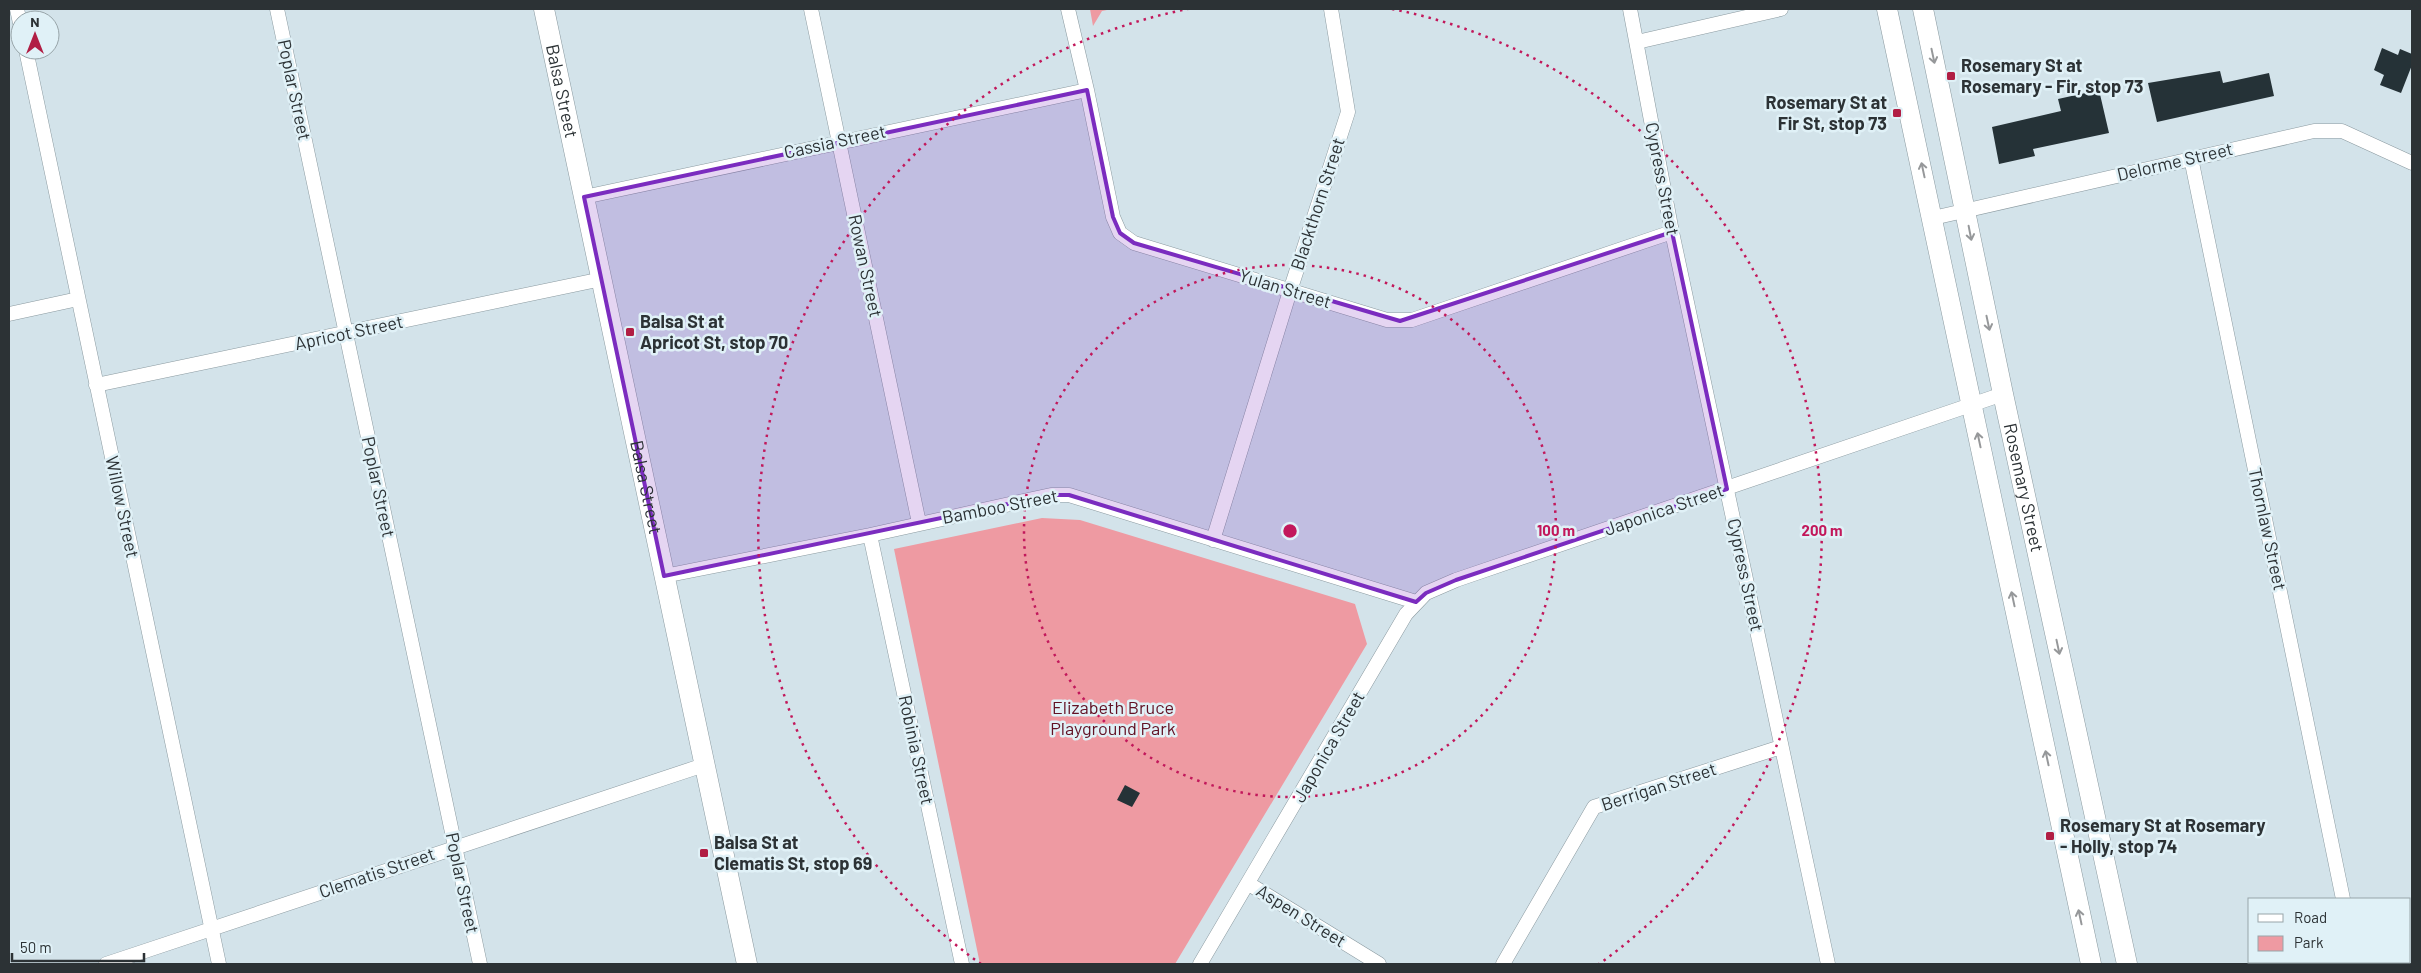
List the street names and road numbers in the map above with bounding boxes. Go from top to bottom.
street label: Poplar Street [274,37,316,142]
street label: Balsa Street [542,42,583,140]
street label: Cassia Street [782,119,888,163]
street label: Cypress Street [1641,120,1685,237]
street label: Blackthorn Street [1285,135,1349,273]
street label: Delorme Street [2115,137,2235,185]
street label: Rowan Street [844,212,888,319]
street label: Yulan Street [1237,264,1334,312]
street label: Apricot Street [293,310,405,354]
street label: Rosemary Street [2000,421,2049,554]
street label: Poplar Street [358,434,400,539]
street label: Balsa Street [626,438,667,536]
street label: Willow Street [101,454,145,560]
street label: Thornlaw Street [2244,465,2292,592]
street label: Japonica Street [1601,478,1726,540]
street label: Bamboo Street [940,484,1059,528]
street label: Cypress Street [1723,516,1769,633]
street label: Japonica Street [1287,687,1369,806]
street label: Robinia Street [895,693,939,807]
street label: Berrigan Street [1598,757,1719,815]
street label: Poplar Street [442,830,484,935]
street label: Clematis Street [316,842,438,902]
street label: Aspen Street [1253,879,1350,951]

